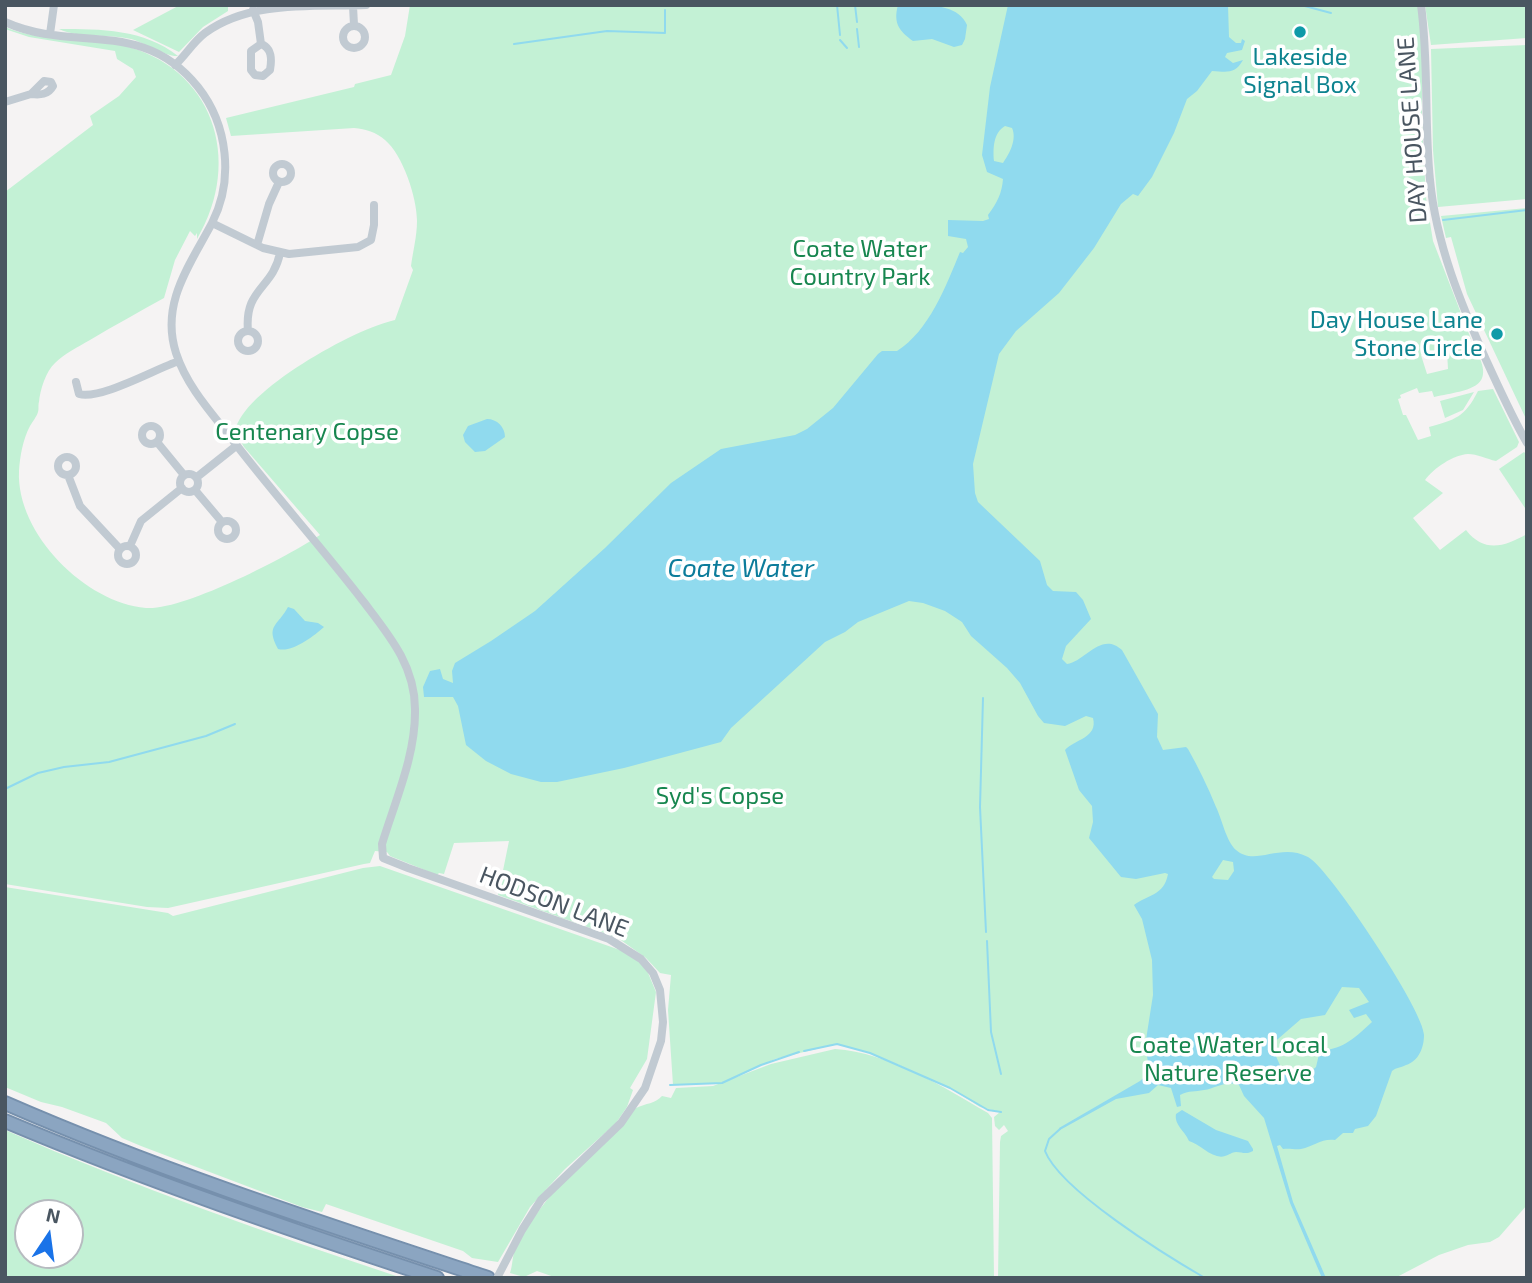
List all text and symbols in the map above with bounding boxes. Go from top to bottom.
marker: Lakeside Signal Box [1292,24,1308,40]
street label: DAY HOUSE LANE [1391,36,1433,224]
place label: Lakeside Signal Box [1243,43,1357,99]
park label: Coate Water Country Park [790,235,930,291]
place label: Day House Lane Stone Circle [1310,306,1483,362]
marker: Day House Lane Stone Circle [1489,326,1505,342]
park label: Centenary Copse [215,418,399,446]
water label: Coate Water [668,552,814,584]
park label: Syd's Copse [656,782,784,810]
street label: HODSON LANE [475,860,633,944]
park label: Coate Water Local Nature Reserve [1129,1031,1327,1087]
north arrow [14,1199,84,1269]
text: N [44,1202,63,1228]

